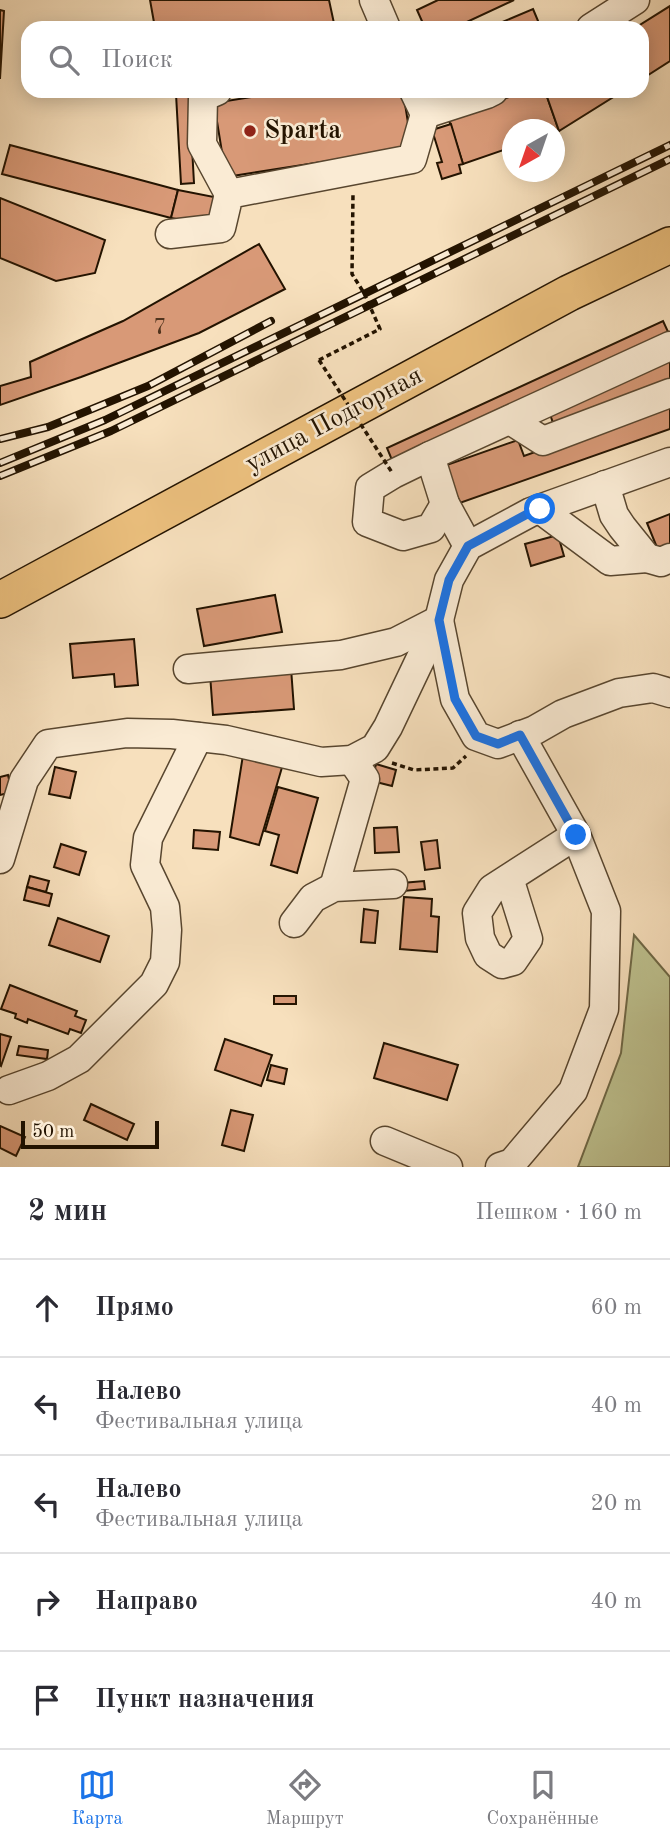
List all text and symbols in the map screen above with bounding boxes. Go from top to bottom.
search box [21,21,649,98]
icon: search [45,41,83,79]
text: Поиск [101,47,173,73]
place label: Sparta [264,118,341,144]
north arrow [502,119,565,182]
marker: Sparta [242,123,258,139]
house number: 7 [153,316,167,339]
street label: улица Подгорная [241,362,427,478]
route start [524,493,555,524]
route end [560,819,591,850]
scale bar [21,1118,159,1150]
text: 50 m [32,1123,74,1142]
text: 2 мин [28,1197,107,1227]
text: Пешком · 160 m [476,1201,642,1224]
icon: ahead [28,1289,66,1327]
text: Прямо [95,1295,174,1321]
text: 60 m [591,1296,642,1319]
text: Налево [95,1379,182,1405]
icon: left [28,1387,66,1425]
text: 40 m [591,1394,642,1417]
text: Фестивальная улица [95,1410,303,1433]
text: Налево [95,1477,182,1503]
icon: left [28,1485,66,1523]
text: 20 m [591,1492,642,1515]
text: Фестивальная улица [95,1508,303,1531]
icon: right [28,1583,66,1621]
text: Направо [95,1589,198,1615]
text: 40 m [591,1590,642,1613]
icon: arrive [28,1681,66,1719]
text: Пункт назначения [95,1687,314,1713]
tab: Карта [71,1766,123,1831]
tab: Маршрут [266,1766,344,1831]
tab: Сохранённые [487,1766,599,1831]

